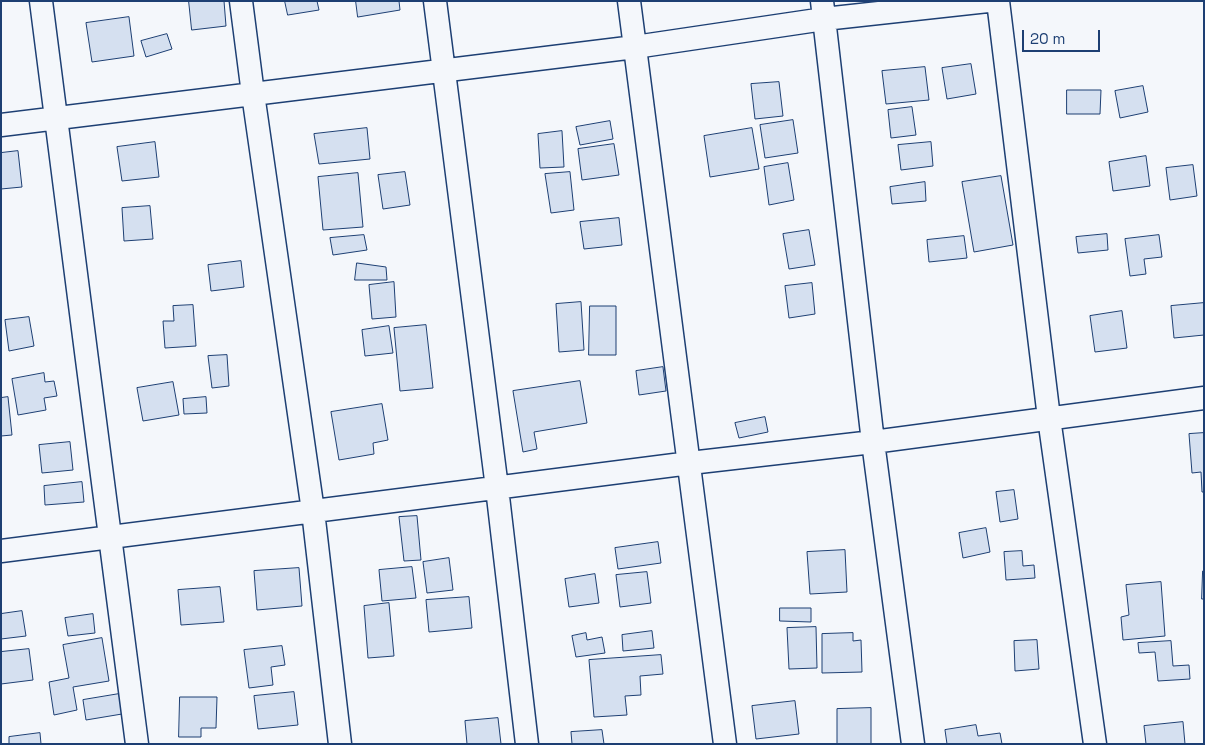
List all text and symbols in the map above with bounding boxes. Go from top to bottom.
scale bar [1025,20,1102,52]
text: 20 m [1030,29,1065,48]

